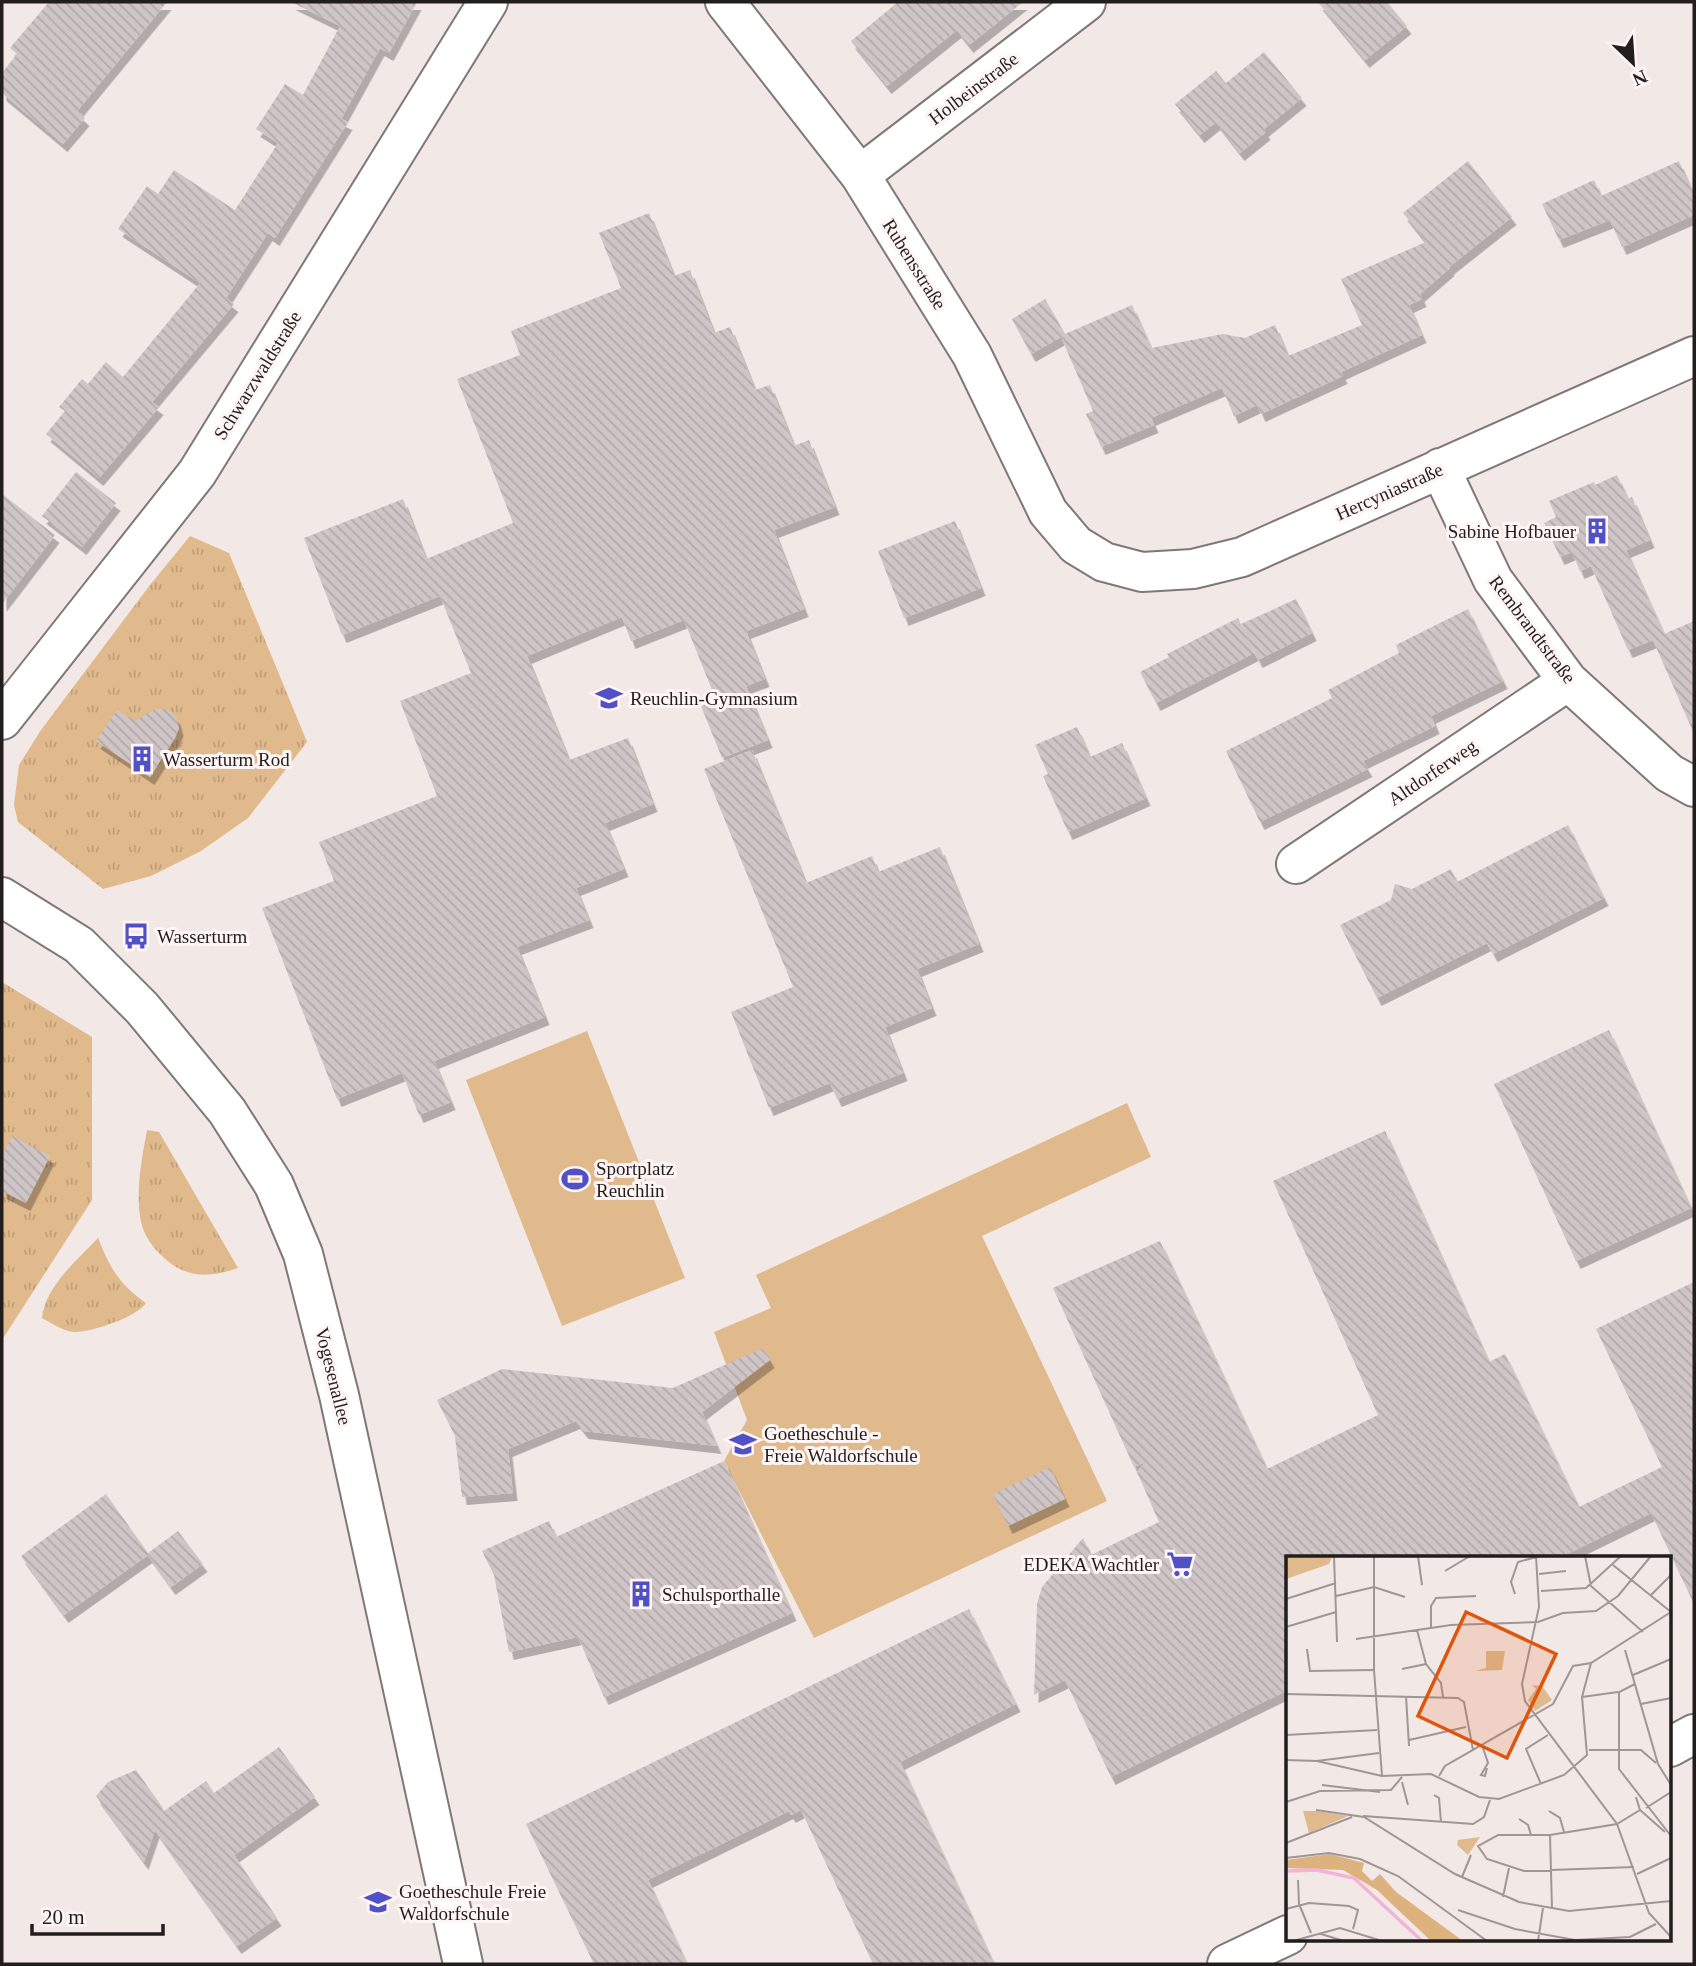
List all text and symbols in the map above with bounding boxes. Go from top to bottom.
north arrow [1598,28,1668,98]
street label: Holbeinstraße [924,48,1022,129]
text: N [1629,66,1651,90]
street label: Rubensstraße [879,215,951,313]
street label: Schwarzwaldstraße [209,307,305,443]
street label: Hercyniastraße [1332,458,1446,524]
building icon: Sabine Hofbauer [1582,516,1612,546]
place label: Sabine Hofbauer [1448,521,1577,542]
street label: Rembrandtstraße [1485,571,1580,687]
school or university icon: Reuchlin-Gymnasium [594,683,624,713]
place label: Reuchlin-Gymnasium [630,688,798,709]
street label: Altdorferweg [1384,735,1481,810]
building icon: Wasserturm Rod [127,744,157,774]
place label: Wasserturm Rod [163,749,290,770]
bus stop icon: Wasserturm [121,921,151,951]
place label: Wasserturm [157,926,247,947]
place label: Sportplatz Reuchlin [596,1158,674,1201]
sports icon: Sportplatz Reuchlin [560,1164,590,1194]
street label: Vogesenallee [311,1325,356,1427]
place label: Goetheschule - Freie Waldorfschule [764,1423,918,1466]
school or university icon: Goetheschule - Freie Waldorfschule [728,1429,758,1459]
supermarket icon: EDEKA Wachtler [1165,1549,1195,1579]
place label: EDEKA Wachtler [1023,1554,1160,1575]
inset map [1286,1556,1672,1941]
building icon: Schulsporthalle [626,1579,656,1609]
place label: Schulsporthalle [662,1584,780,1605]
place label: Goetheschule Freie Waldorfschule [399,1881,546,1924]
school or university icon: Goetheschule Freie Waldorfschule [363,1887,393,1917]
scale bar [32,1892,163,1936]
text: 20 m [42,1905,85,1929]

